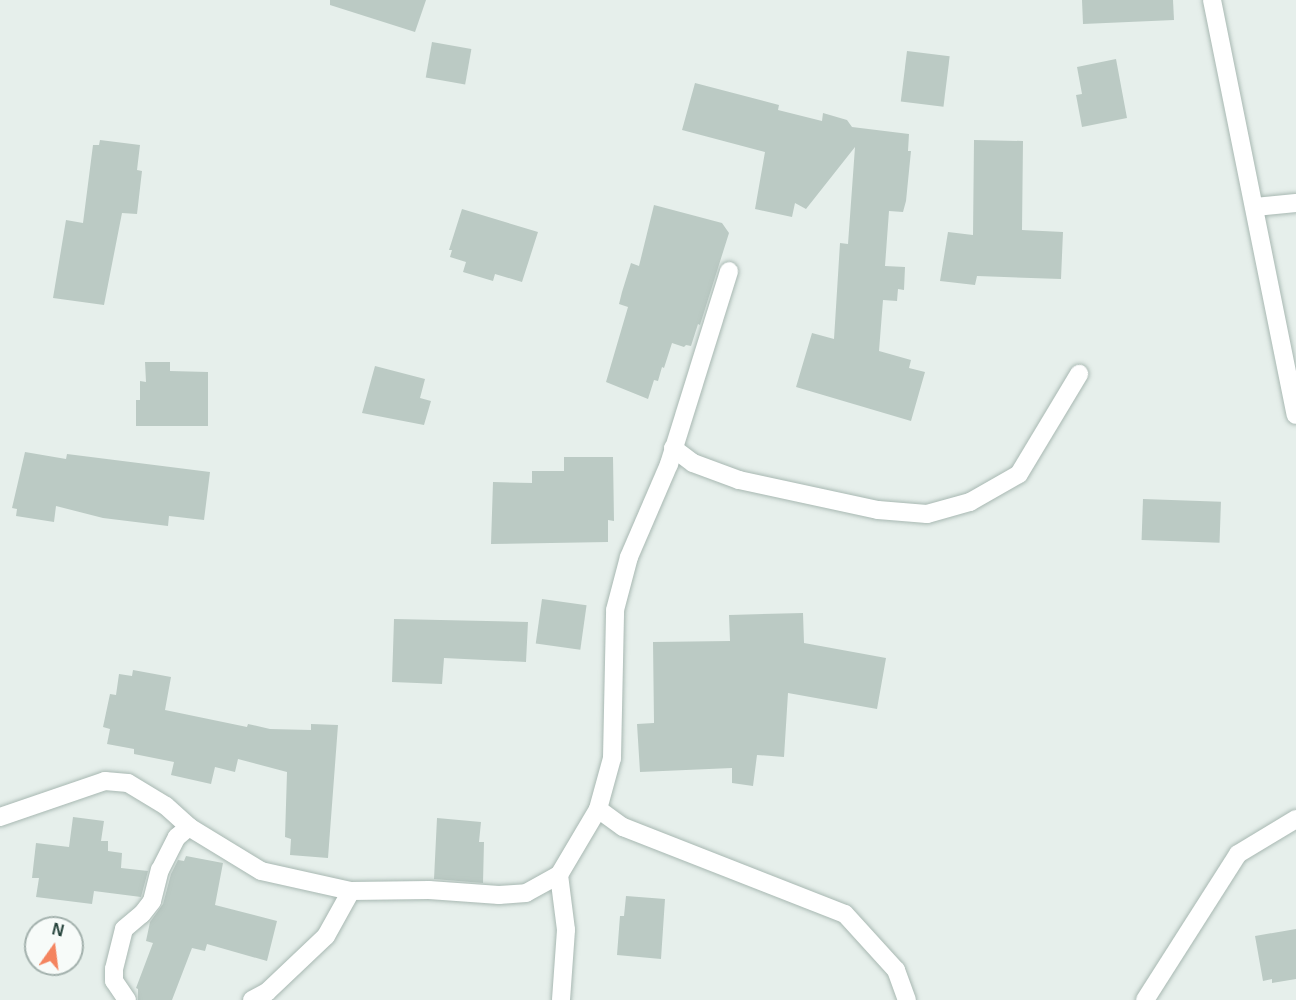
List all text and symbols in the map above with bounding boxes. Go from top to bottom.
north arrow [24,916,84,976]
text: N [50,920,66,940]

